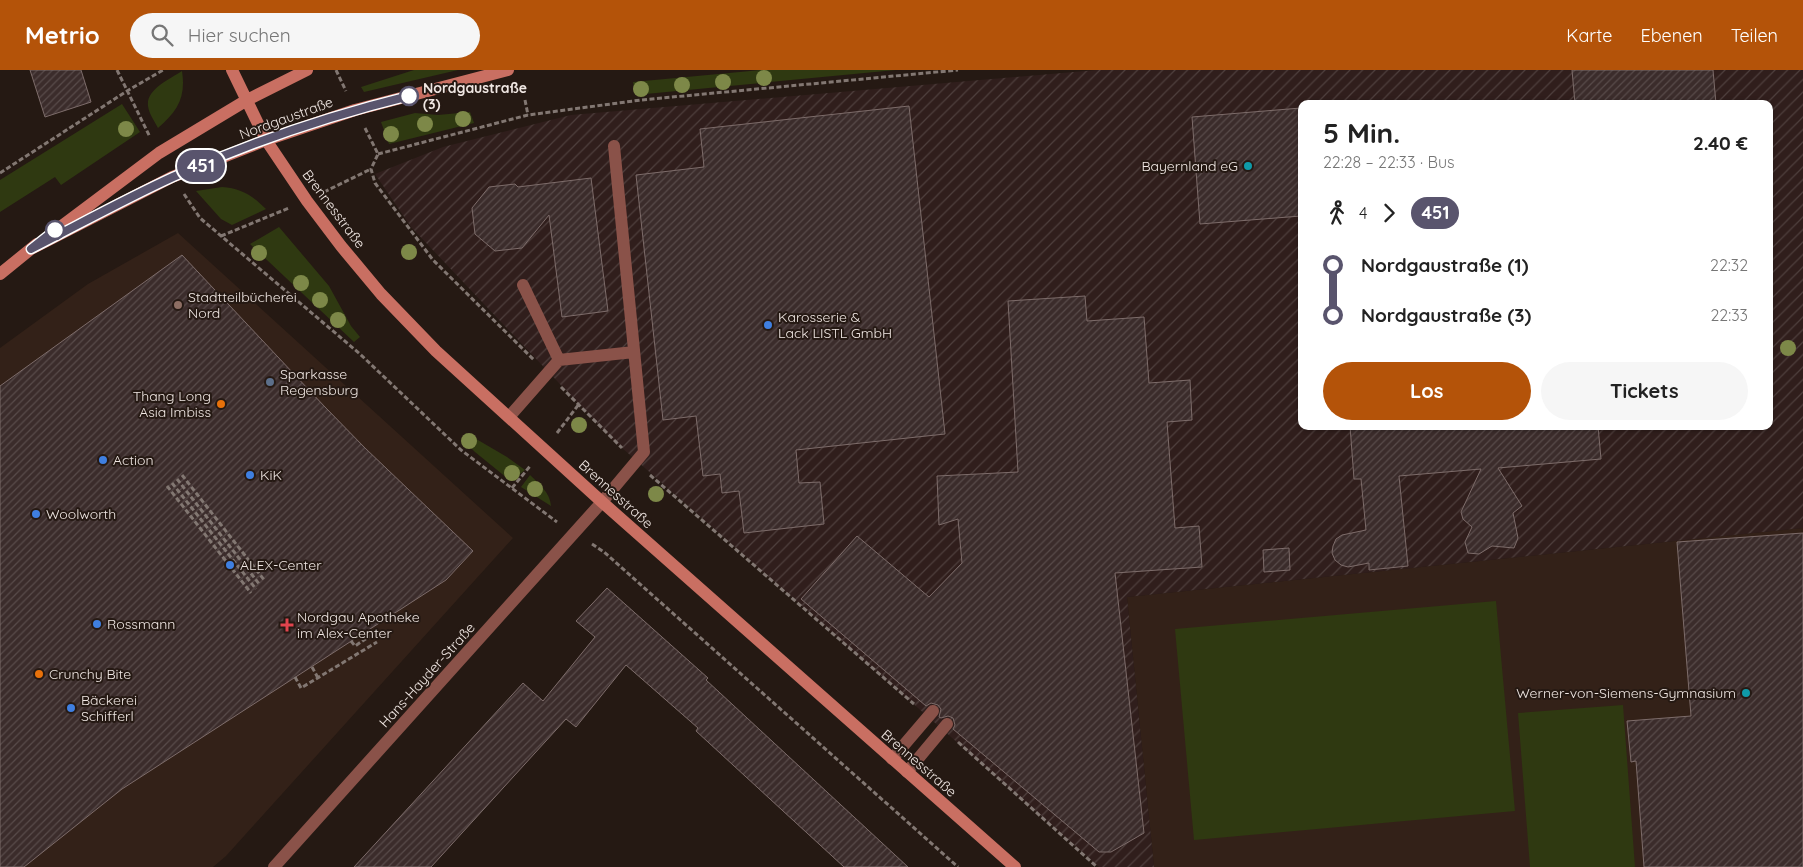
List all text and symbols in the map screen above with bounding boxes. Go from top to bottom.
search box [130,13,480,58]
text: Metrio [25,20,100,50]
icon: search [148,21,176,49]
text: Hier suchen [188,23,291,47]
text: Karte [1566,24,1612,47]
text: Ebenen [1640,24,1703,47]
text: Teilen [1731,24,1778,47]
place label: Nordgaustraße (3) [423,79,527,113]
marker: Nordgaustraße (3) [399,86,419,106]
street label: Nordgaustraße [237,93,335,143]
text: 5 Min. [1323,115,1400,150]
text: 2.40 € [1693,131,1748,155]
line badge: 451 [172,150,230,182]
text: 22:28 – 22:33 · Bus [1323,152,1455,172]
text: 451 [187,154,215,177]
place label: Bayernland eG [1141,157,1238,175]
marker: Bayernland eG [1242,160,1254,172]
street label: Brennesstraße [298,166,370,252]
icon: walk [1323,199,1351,227]
icon: forward [1375,199,1403,227]
text: 451 [1421,201,1449,224]
text: 4 [1359,203,1367,223]
unlabelled marker [45,220,65,240]
text: Nordgaustraße (1) [1361,253,1529,277]
text: 22:32 [1710,255,1748,275]
place label: Stadtteilbücherei Nord [188,288,297,322]
marker: Stadtteilbücherei Nord [172,299,184,311]
text: Nordgaustraße (3) [1361,303,1531,327]
text: 22:33 [1711,305,1748,325]
place label: Karosserie & Lack LISTL GmbH [778,308,892,342]
marker: Karosserie & Lack LISTL GmbH [762,319,774,331]
button: Los [1323,362,1531,420]
button: Tickets [1541,362,1748,420]
place label: Sparkasse Regensburg [280,365,359,399]
marker: Sparkasse Regensburg [264,376,276,388]
place label: Thang Long Asia Imbiss [133,387,211,421]
marker: Thang Long Asia Imbiss [215,398,227,410]
place label: Action [113,451,154,469]
marker: Action [97,454,109,466]
street label: Brennesstraße [575,456,657,532]
place label: KiK [260,466,282,484]
marker: KiK [244,469,256,481]
place label: Woolworth [46,505,116,523]
marker: Woolworth [30,508,42,520]
place label: ALEX-Center [240,556,322,574]
marker: ALEX-Center [224,559,236,571]
place label: Nordgau Apotheke im Alex-Center [297,608,420,642]
place label: Rossmann [107,615,175,633]
marker: Rossmann [91,618,103,630]
marker: Nordgau Apotheke im Alex-Center [281,619,293,631]
street label: Hans-Hayder-Straße [375,619,479,731]
place label: Crunchy Bite [49,665,131,683]
marker: Crunchy Bite [33,668,45,680]
place label: Werner-von-Siemens-Gymnasium [1516,684,1736,702]
marker: Werner-von-Siemens-Gymnasium [1740,687,1752,699]
place label: Bäckerei Schifferl [81,691,137,725]
marker: Bäckerei Schifferl [65,702,77,714]
street label: Brennesstraße [878,725,961,801]

